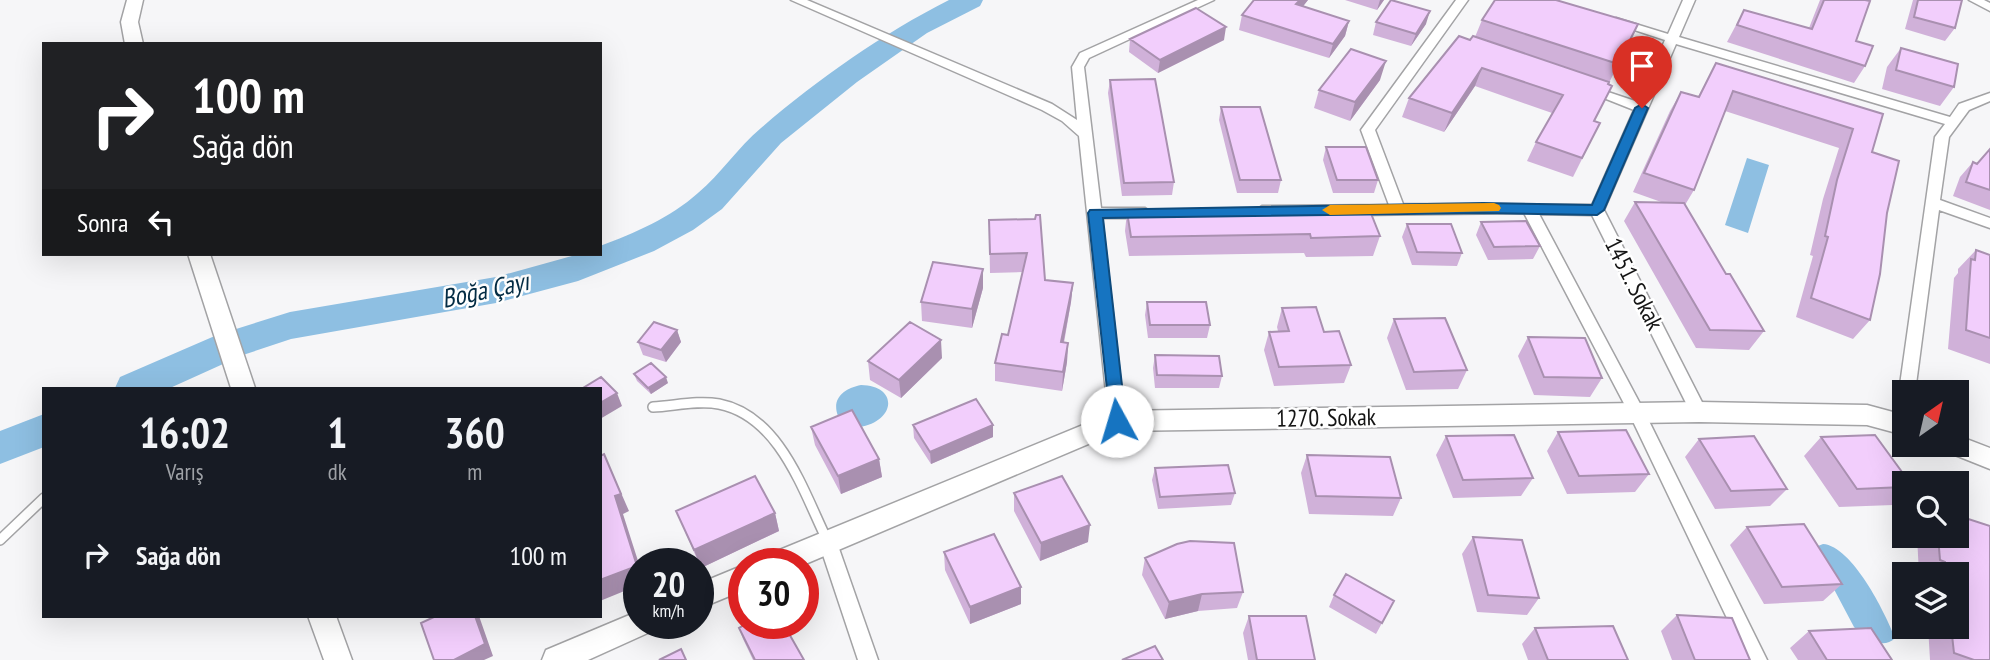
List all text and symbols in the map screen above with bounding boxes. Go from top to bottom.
pin [1612,36,1672,108]
icon: arrive [1623,47,1661,85]
text: 100 m [192,63,305,127]
icon: right [77,70,168,161]
text: Sağa dön [192,125,294,167]
icon: left [142,203,180,241]
text: Sonra [77,206,128,239]
street label: 1451. Sokak [1598,232,1671,336]
water label: Boğa Çayı [438,264,533,315]
north arrow [1892,380,1969,457]
map controls [1892,380,1969,639]
position arrow [1080,384,1154,458]
street label: 1270. Sokak [1276,401,1377,434]
text: 16:02 [139,405,230,460]
text: 1 [327,405,347,460]
text: 360 [445,405,505,460]
text: Varış [166,457,204,486]
text: dk [328,457,347,486]
text: m [467,457,482,486]
button: search [1892,471,1969,548]
icon: right [77,536,115,574]
text: Sağa dön [136,539,221,572]
text: 100 m [509,539,567,572]
speed limit sign: 30 [728,548,819,639]
text: 20 [652,561,685,607]
button: layers [1892,562,1969,639]
text: km/h [653,599,684,622]

